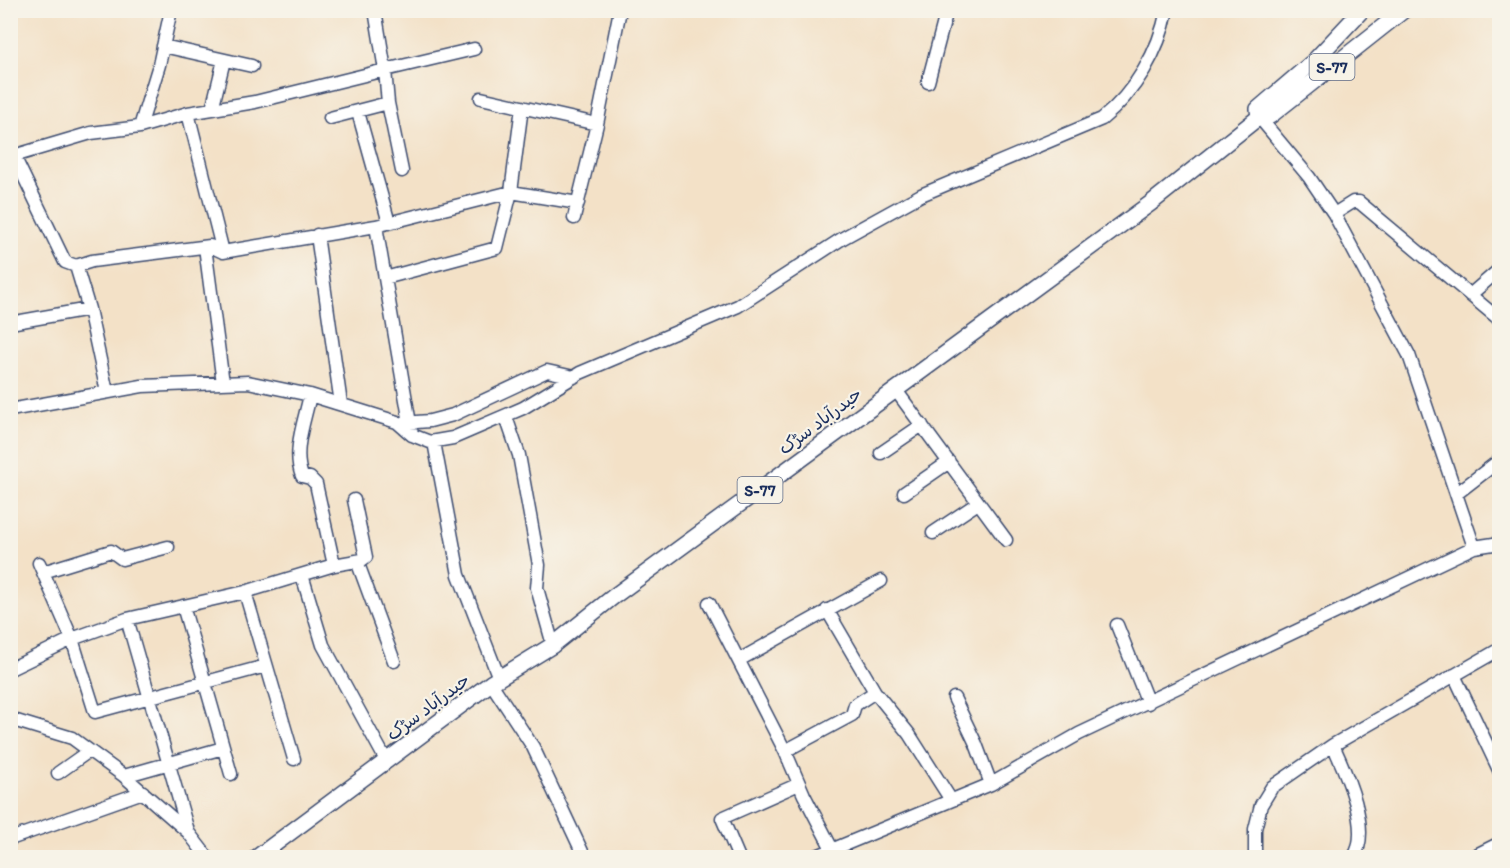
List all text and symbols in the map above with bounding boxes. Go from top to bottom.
road number: S-77 [1310,54,1354,80]
street label: حیدرآباد سڑک [774,383,866,459]
road number: S-77 [738,477,783,503]
street label: حیدرآباد سڑک [382,669,474,745]

